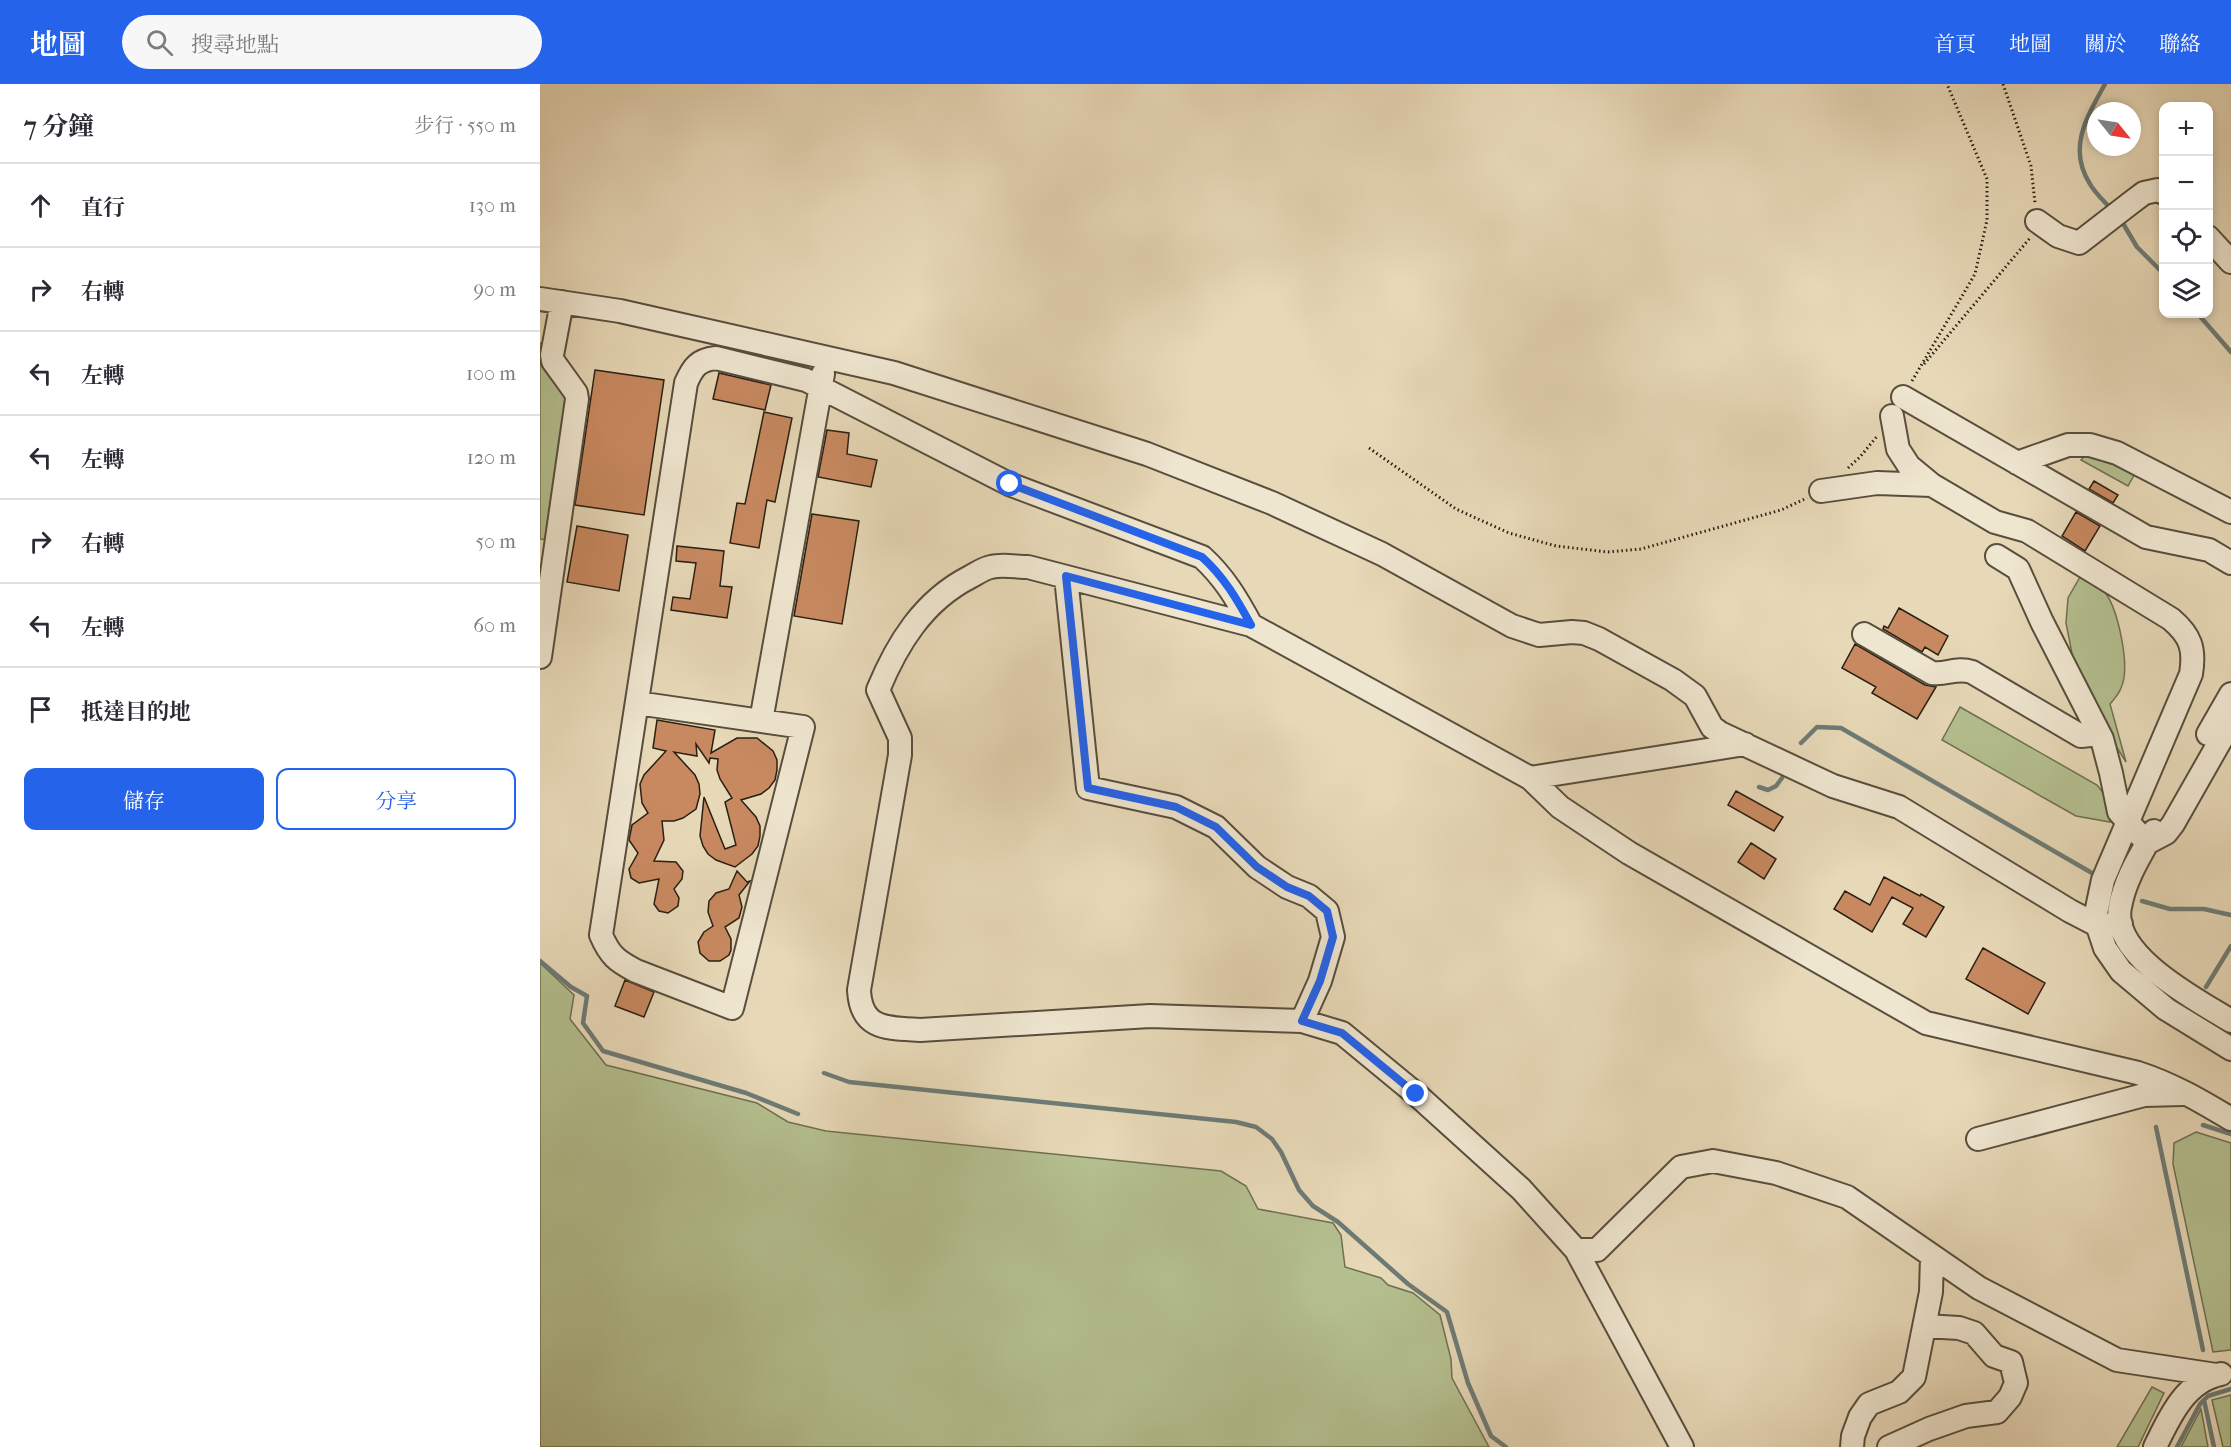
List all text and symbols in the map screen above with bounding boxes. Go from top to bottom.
search box [122,15,542,69]
icon: search [143,26,176,59]
text: 地圖 [30,28,86,61]
text: 搜尋地點 [191,32,279,58]
text: 首頁 [1934,32,1976,56]
text: 地圖 [2009,32,2051,56]
text: 關於 [2084,32,2126,56]
text: 聯絡 [2159,32,2201,56]
north arrow [2087,102,2141,156]
map controls [2159,102,2213,318]
button: + [2159,102,2213,156]
text: 7 分鐘 [24,111,94,142]
text: 步行 · 550 m [414,114,516,137]
button: − [2159,156,2213,210]
icon: ahead [24,189,57,222]
text: 130 m [469,194,516,217]
text: 直行 [81,195,125,221]
button: locate [2159,210,2213,264]
button: layers [2159,264,2213,318]
icon: right [24,273,57,306]
text: 90 m [474,278,516,301]
text: 右轉 [81,279,125,305]
icon: left [24,357,57,390]
text: 100 m [466,362,516,385]
text: 左轉 [81,363,125,389]
icon: left [24,441,57,474]
text: 120 m [467,446,516,469]
text: 左轉 [81,447,125,473]
route start [996,470,1022,496]
icon: right [24,525,57,558]
text: 50 m [475,530,516,553]
text: 右轉 [81,531,125,557]
icon: left [24,609,57,642]
text: 60 m [473,614,516,637]
text: 左轉 [81,615,125,641]
icon: arrive [24,693,57,726]
text: 抵達目的地 [81,699,191,725]
button: 儲存 [24,768,264,830]
button: 分享 [276,768,516,830]
route end [1402,1080,1428,1106]

